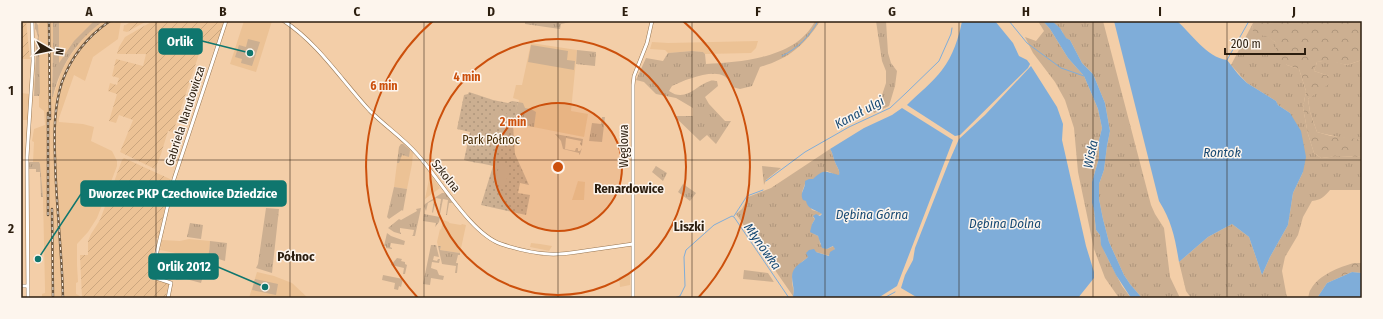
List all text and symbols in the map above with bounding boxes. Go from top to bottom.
text: A [84,4,93,19]
text: B [219,4,227,19]
text: C [354,4,361,19]
text: D [487,4,495,19]
text: E [622,4,628,19]
text: F [755,4,761,19]
text: G [888,4,896,19]
text: H [1022,4,1030,19]
text: I [1158,4,1162,19]
text: J [1291,4,1296,19]
callout: Orlik [159,29,202,54]
north arrow [30,30,70,70]
scale bar [1225,30,1305,56]
text: Orlik [167,34,194,49]
text: 200 m [1231,37,1261,51]
text: N [52,47,66,56]
street label: Gabriela Narutowicza [162,64,208,168]
text: 4 min [453,70,481,84]
text: 6 min [370,79,398,93]
text: 1 [8,83,14,98]
water label: Kanał ulgi [832,93,887,132]
text: 2 min [499,115,526,129]
street label: Węglowa [617,124,631,168]
park label: Park Północ [462,133,520,147]
water label: Wisła [1080,138,1101,170]
water label: Rontok [1203,145,1241,160]
street label: Szkolna [429,157,463,195]
centre of rings [551,160,565,174]
callout: Dworzec PKP Czechowice Dziedzice [81,181,286,206]
district label: Renardowice [594,181,664,196]
text: Dworzec PKP Czechowice Dziedzice [89,186,278,201]
water label: Dębina Górna [836,207,909,222]
water label: Dębina Dolna [969,216,1041,231]
district label: Liszki [674,219,704,234]
water label: Młynówka [741,220,784,273]
text: 2 [7,221,14,236]
district label: Północ [277,249,315,264]
callout: Orlik 2012 [149,254,218,279]
text: Orlik 2012 [157,259,211,274]

